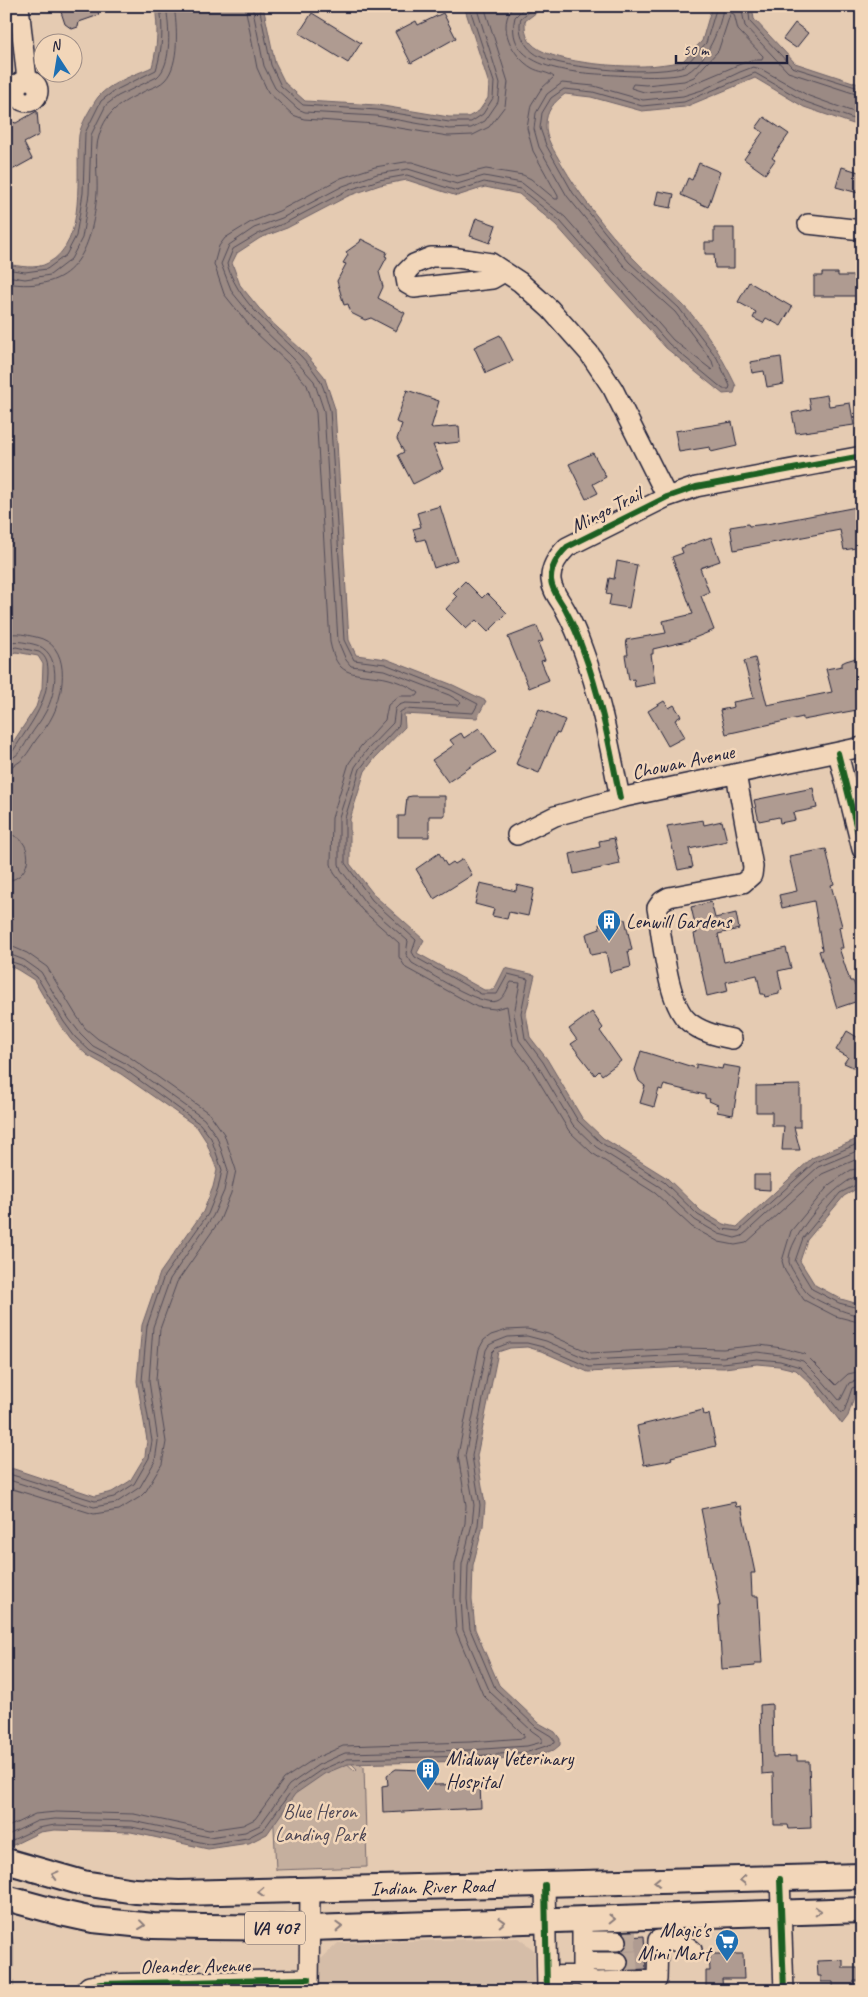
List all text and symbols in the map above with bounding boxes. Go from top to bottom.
north arrow [32,32,82,82]
scale bar [676,32,787,64]
text: N [49,36,64,55]
text: 50 m [683,41,710,60]
street label: Mingo Trail [566,480,649,539]
street label: Chowan Avenue [630,739,738,785]
building icon: Lenwill Gardens [596,908,622,942]
place label: Lenwill Gardens [626,909,733,934]
place label: Midway Veterinary Hospital [446,1746,574,1794]
building icon: Midway Veterinary Hospital [415,1757,441,1791]
park label: Blue Heron Landing Park [275,1799,367,1847]
one-way arrow [52,1870,60,1880]
street label: Indian River Road [370,1873,497,1901]
one-way arrow [739,1875,746,1885]
one-way arrow [653,1877,660,1887]
one-way arrow [257,1887,264,1897]
one-way arrow [814,1906,822,1917]
road number: VA 407 [245,1912,305,1945]
one-way arrow [608,1914,616,1924]
one-way arrow [498,1917,506,1927]
place label: Magic's Mini Mart [638,1918,713,1966]
one-way arrow [138,1919,146,1930]
one-way arrow [336,1922,343,1932]
supermarket icon: Magic's Mini Mart [714,1928,740,1962]
street label: Oleander Avenue [140,1953,252,1979]

